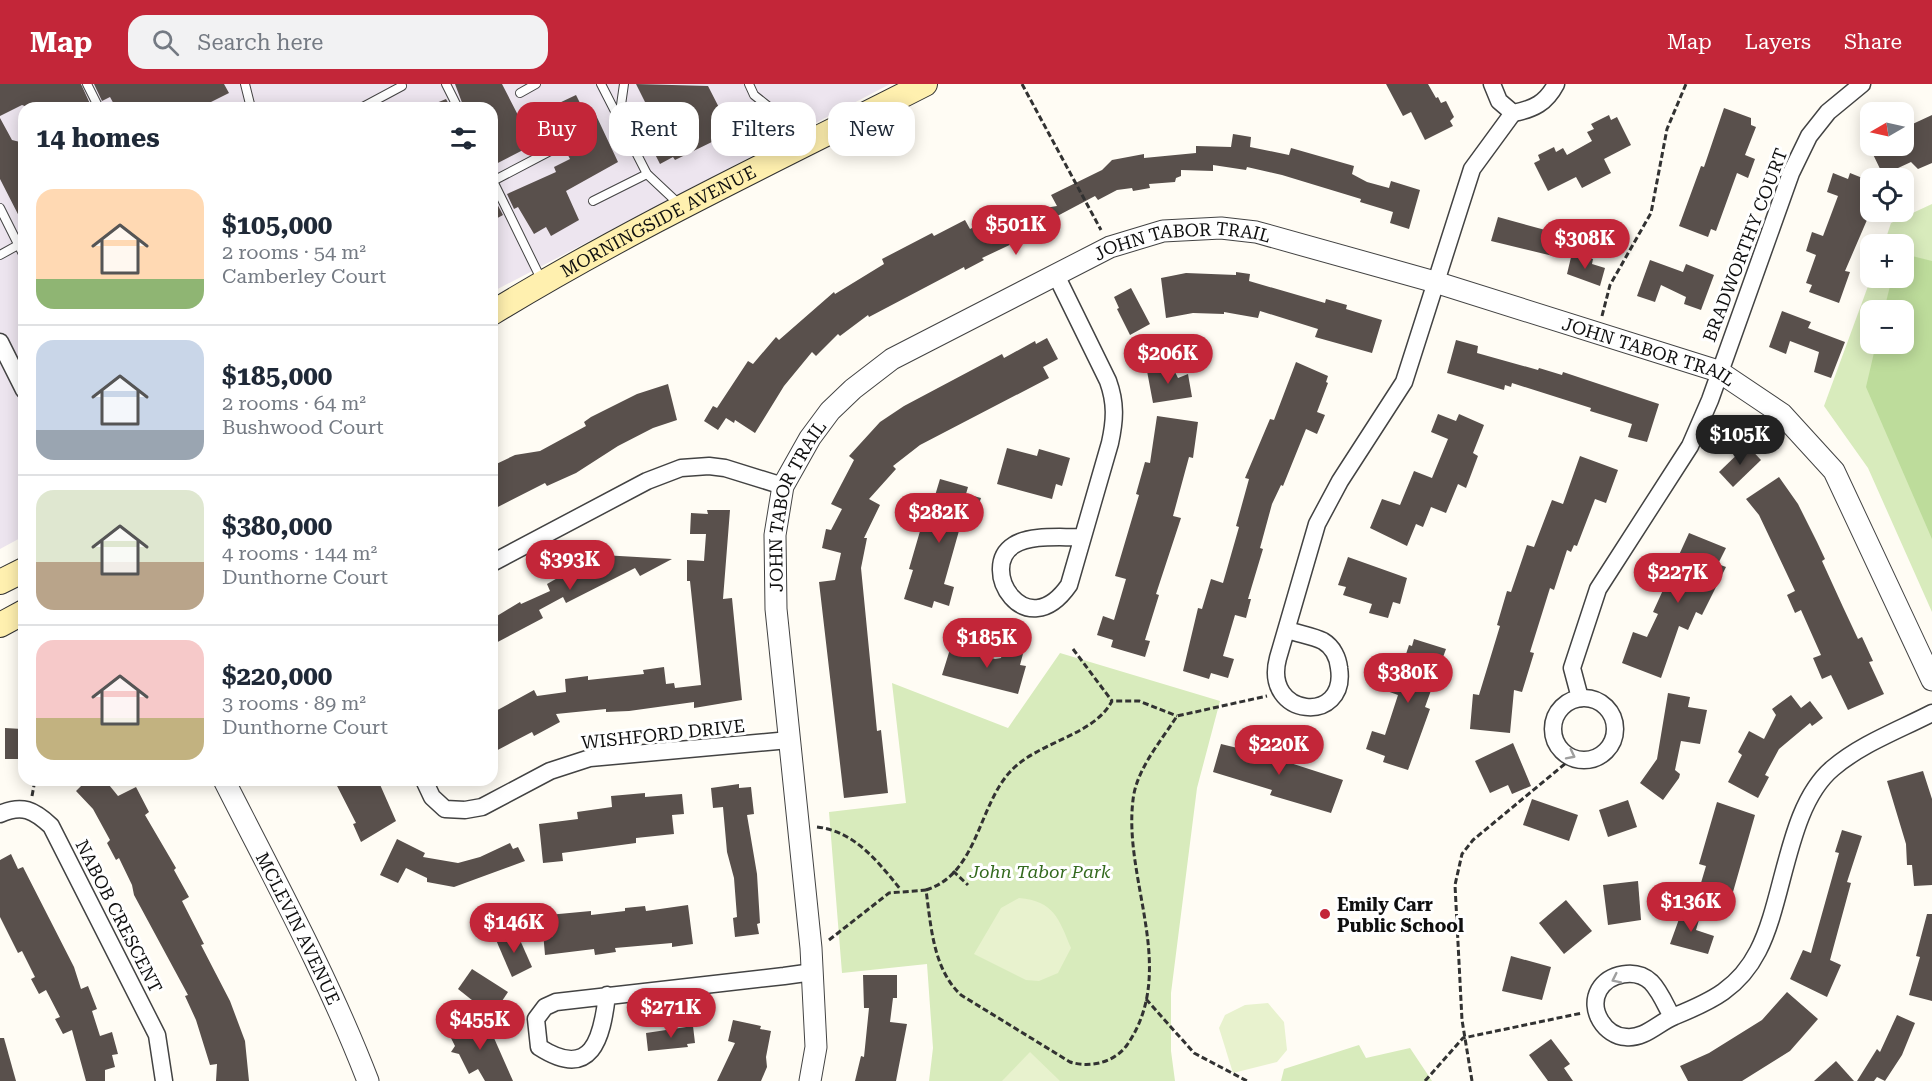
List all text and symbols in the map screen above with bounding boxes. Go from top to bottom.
search box [128,15,548,69]
text: Map [30,26,92,59]
icon: search [149,26,182,59]
text: Search here [197,30,323,55]
text: Map [1667,30,1712,54]
text: Layers [1745,30,1811,54]
text: Share [1844,30,1902,54]
chip: Buy [516,102,597,156]
chip: Rent [609,102,699,156]
chip: Filters [711,102,816,156]
chip: New [828,102,915,156]
north arrow [1860,102,1914,156]
map controls [1860,102,1914,354]
icon: filters [447,122,480,155]
text: 14 homes [36,123,160,153]
street label: BRADWORTHY COURT [1698,145,1792,345]
street label: MORNINGSIDE AVENUE [557,161,759,281]
button: locate [1860,168,1914,222]
pin: $501K [974,205,1058,256]
text: $105,000 [222,210,332,240]
text: $501K [986,212,1046,236]
icon: home [84,213,156,285]
street label: JOHN TABOR TRAIL [1090,217,1273,264]
pin: $308K [1543,219,1627,270]
text: $308K [1555,226,1615,250]
button: + [1860,234,1914,288]
text: 2 rooms · 54 m² [222,240,366,264]
text: Camberley Court [222,264,386,288]
button: − [1860,300,1914,354]
street label: JOHN TABOR TRAIL [1560,312,1739,390]
pin: $206K [1126,334,1210,385]
text: $206K [1138,341,1198,365]
text: $185,000 [222,361,332,391]
icon: home [84,364,156,436]
text: 2 rooms · 64 m² [222,391,366,415]
text: Bushwood Court [222,415,384,439]
pin: $105K [1698,415,1782,466]
street label: JOHN TABOR TRAIL [764,416,830,592]
text: $105K [1710,422,1770,446]
pin: $282K [897,493,981,544]
text: $282K [909,500,969,524]
text: $380,000 [222,511,332,541]
icon: home [84,514,156,586]
pin: $393K [528,540,612,591]
text: 4 rooms · 144 m² [222,541,377,565]
text: $393K [540,547,600,571]
pin: $227K [1636,553,1720,604]
text: $227K [1648,560,1708,584]
text: Dunthorne Court [222,565,388,589]
pin: $185K [945,618,1029,669]
text: $185K [957,625,1017,649]
pin: $380K [1366,653,1450,704]
text: $380K [1378,660,1438,684]
text: $220,000 [222,661,332,691]
icon: home [84,664,156,736]
text: 3 rooms · 89 m² [222,691,366,715]
text: Dunthorne Court [222,715,388,739]
street label: WISHFORD DRIVE [580,715,746,753]
pin: $220K [1237,725,1321,776]
text: $220K [1249,732,1309,756]
one-way arrow [1565,748,1576,760]
street label: NABOB CRESCENT [71,836,167,996]
street label: MCLEVIN AVENUE [252,849,345,1008]
park label: John Tabor Park [968,861,1111,882]
pin: $136K [1649,882,1733,933]
text: $136K [1661,889,1721,913]
place label: Emily Carr Public School [1337,894,1464,936]
pin: $146K [472,903,556,954]
marker: Emily Carr Public School [1318,907,1332,921]
text: $146K [484,910,544,934]
one-way arrow [1611,971,1622,983]
pin: $271K [629,988,713,1039]
text: $271K [641,995,701,1019]
pin: $455K [438,1000,522,1051]
text: $455K [450,1007,510,1031]

